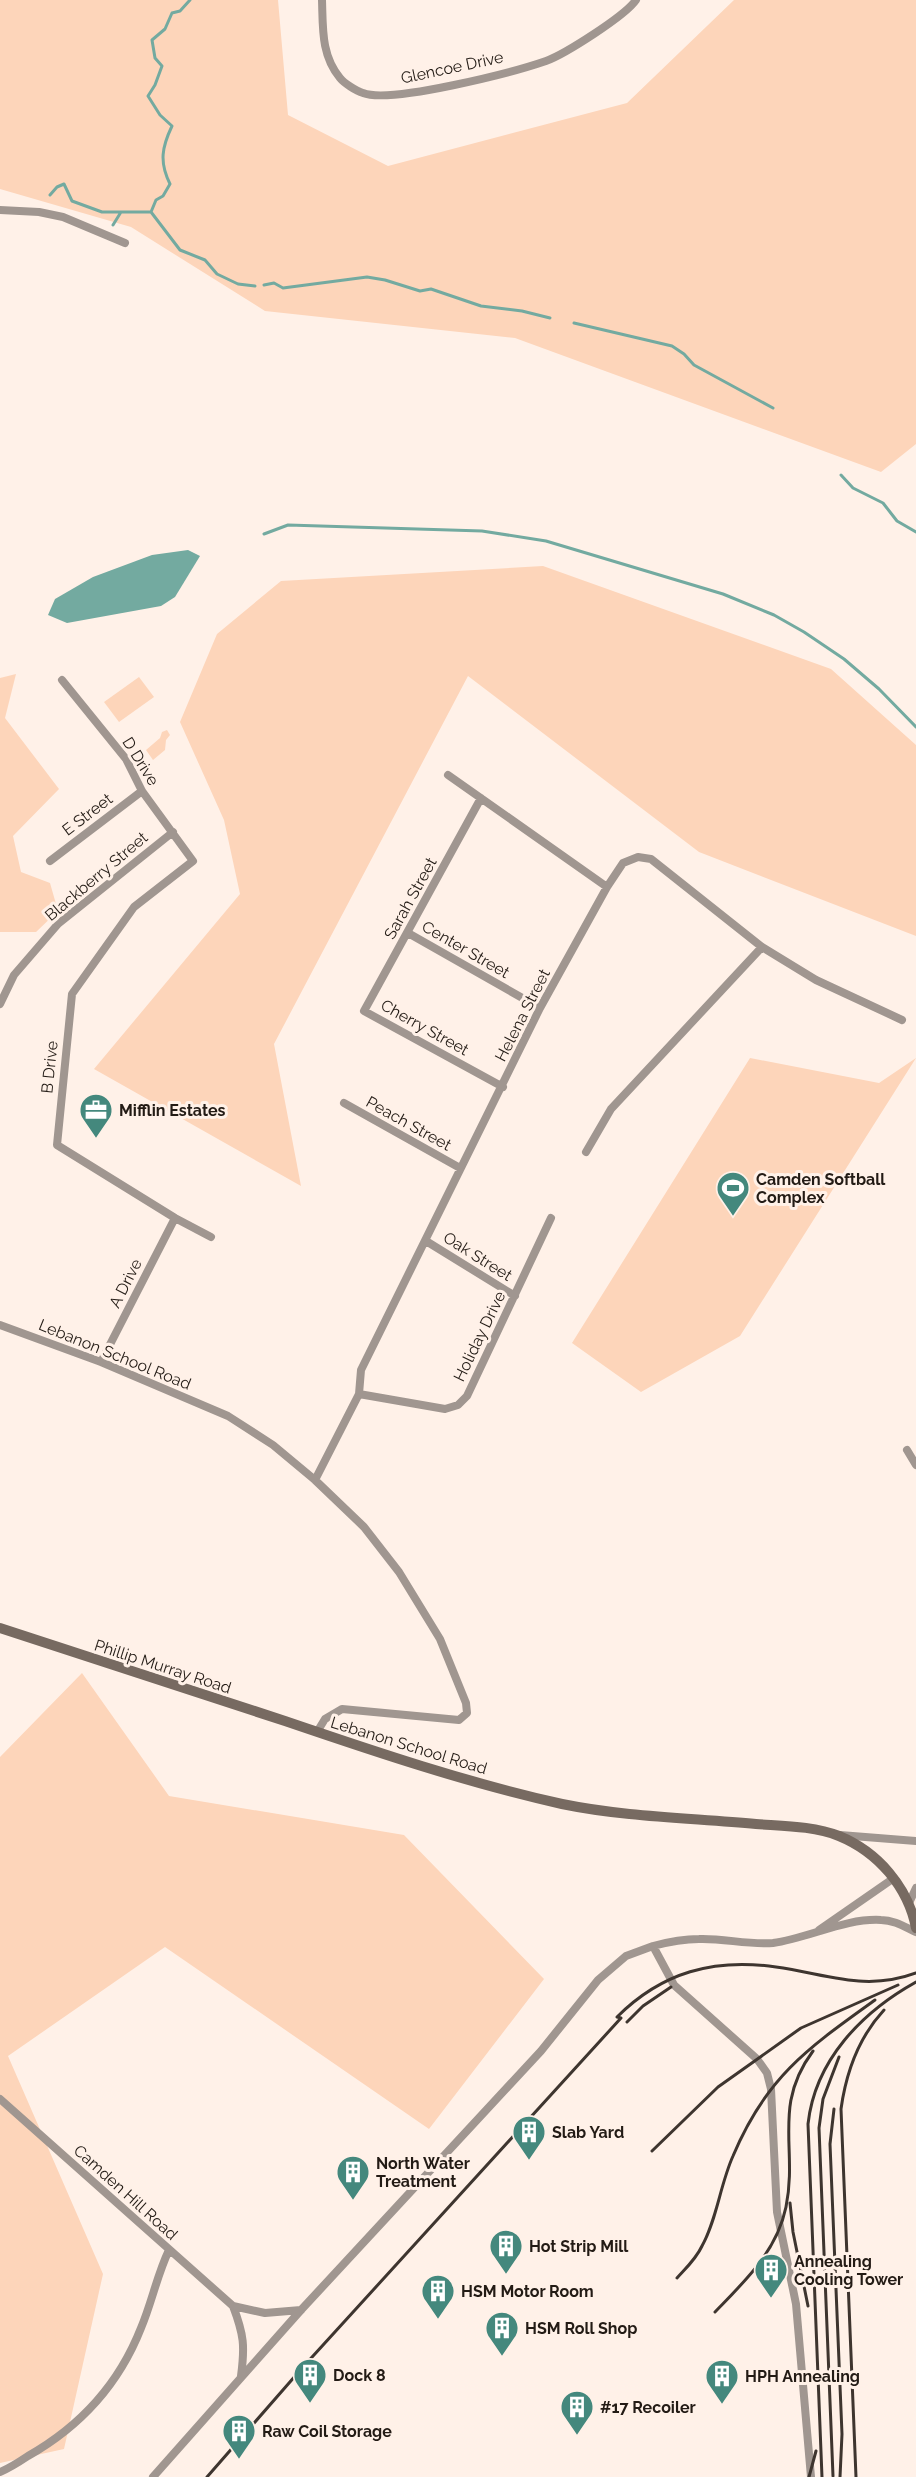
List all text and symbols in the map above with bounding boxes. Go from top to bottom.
street label: Glencoe Drive [399,47,505,88]
street label: D Drive [118,733,163,789]
street label: E Street [58,789,117,839]
street label: Blackberry Street [41,828,152,925]
street label: Sarah Street [380,854,441,942]
street label: Center Street [419,917,513,982]
street label: Helena Street [491,965,554,1065]
street label: Cherry Street [377,995,473,1060]
street label: B Drive [37,1040,62,1094]
office icon: Mifflin Estates [78,1092,114,1139]
street label: Peach Street [363,1092,455,1155]
place label: Mifflin Estates [119,1101,226,1120]
sports icon: Camden Softball Complex [715,1170,751,1217]
place label: Camden Softball Complex [756,1170,886,1207]
street label: Oak Street [440,1228,516,1285]
street label: A Drive [105,1255,146,1311]
street label: Holiday Drive [449,1288,509,1384]
street label: Lebanon School Road [36,1315,194,1394]
street label: Phillip Murray Road [92,1635,234,1698]
street label: Lebanon School Road [328,1713,489,1778]
building icon: Slab Yard [511,2114,547,2161]
place label: Slab Yard [552,2123,624,2142]
street label: Camden Hill Road [70,2141,182,2244]
building icon: North Water Treatment [335,2154,371,2201]
place label: North Water Treatment [376,2154,470,2191]
building icon: Hot Strip Mill [488,2228,524,2275]
place label: Hot Strip Mill [529,2237,629,2256]
building icon: Annealing Cooling Tower [753,2252,789,2299]
place label: Annealing Cooling Tower [794,2252,903,2289]
building icon: HSM Motor Room [420,2273,456,2320]
place label: HSM Motor Room [461,2282,594,2301]
building icon: HSM Roll Shop [484,2310,520,2357]
place label: HSM Roll Shop [525,2319,637,2338]
building icon: Dock 8 [292,2357,328,2404]
building icon: HPH Annealing [704,2358,740,2405]
place label: Dock 8 [333,2366,386,2385]
place label: HPH Annealing [745,2367,860,2386]
building icon: #17 Recoiler [559,2389,595,2436]
place label: #17 Recoiler [600,2398,696,2417]
building icon: Raw Coil Storage [221,2413,257,2460]
place label: Raw Coil Storage [262,2422,392,2441]

